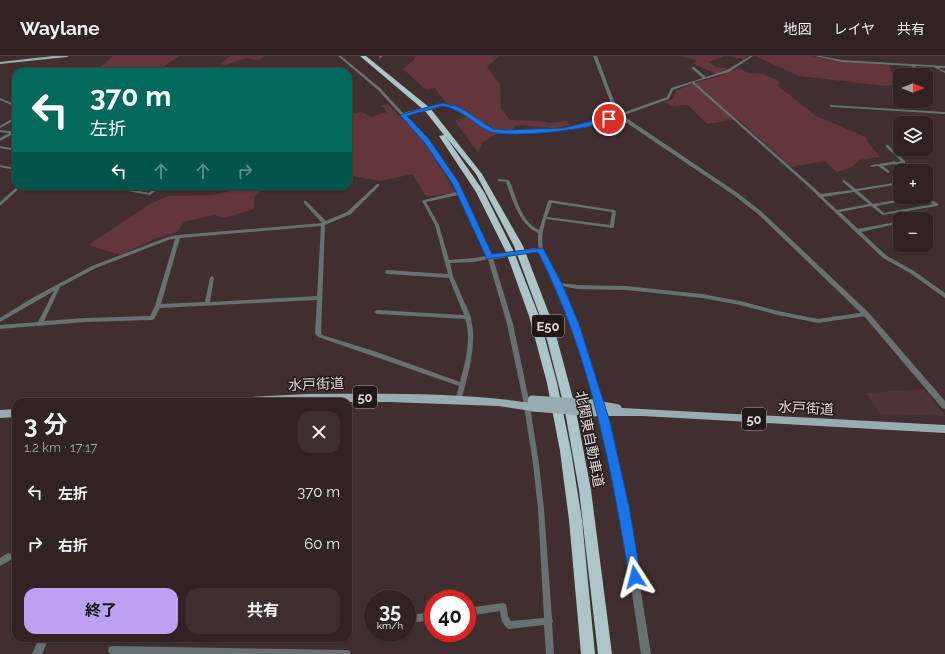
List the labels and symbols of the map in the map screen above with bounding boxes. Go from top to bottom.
north arrow [893,68,933,108]
pin [592,102,626,136]
road number: E50 [532,315,564,337]
street label: 水戸街道 [288,375,344,393]
road number: 50 [353,386,377,408]
street label: 北関東自動車道 [573,389,607,489]
street label: 水戸街道 [778,399,834,417]
road number: 50 [742,408,766,430]
position arrow [614,556,656,598]
speed limit sign: 40 [424,590,476,642]

